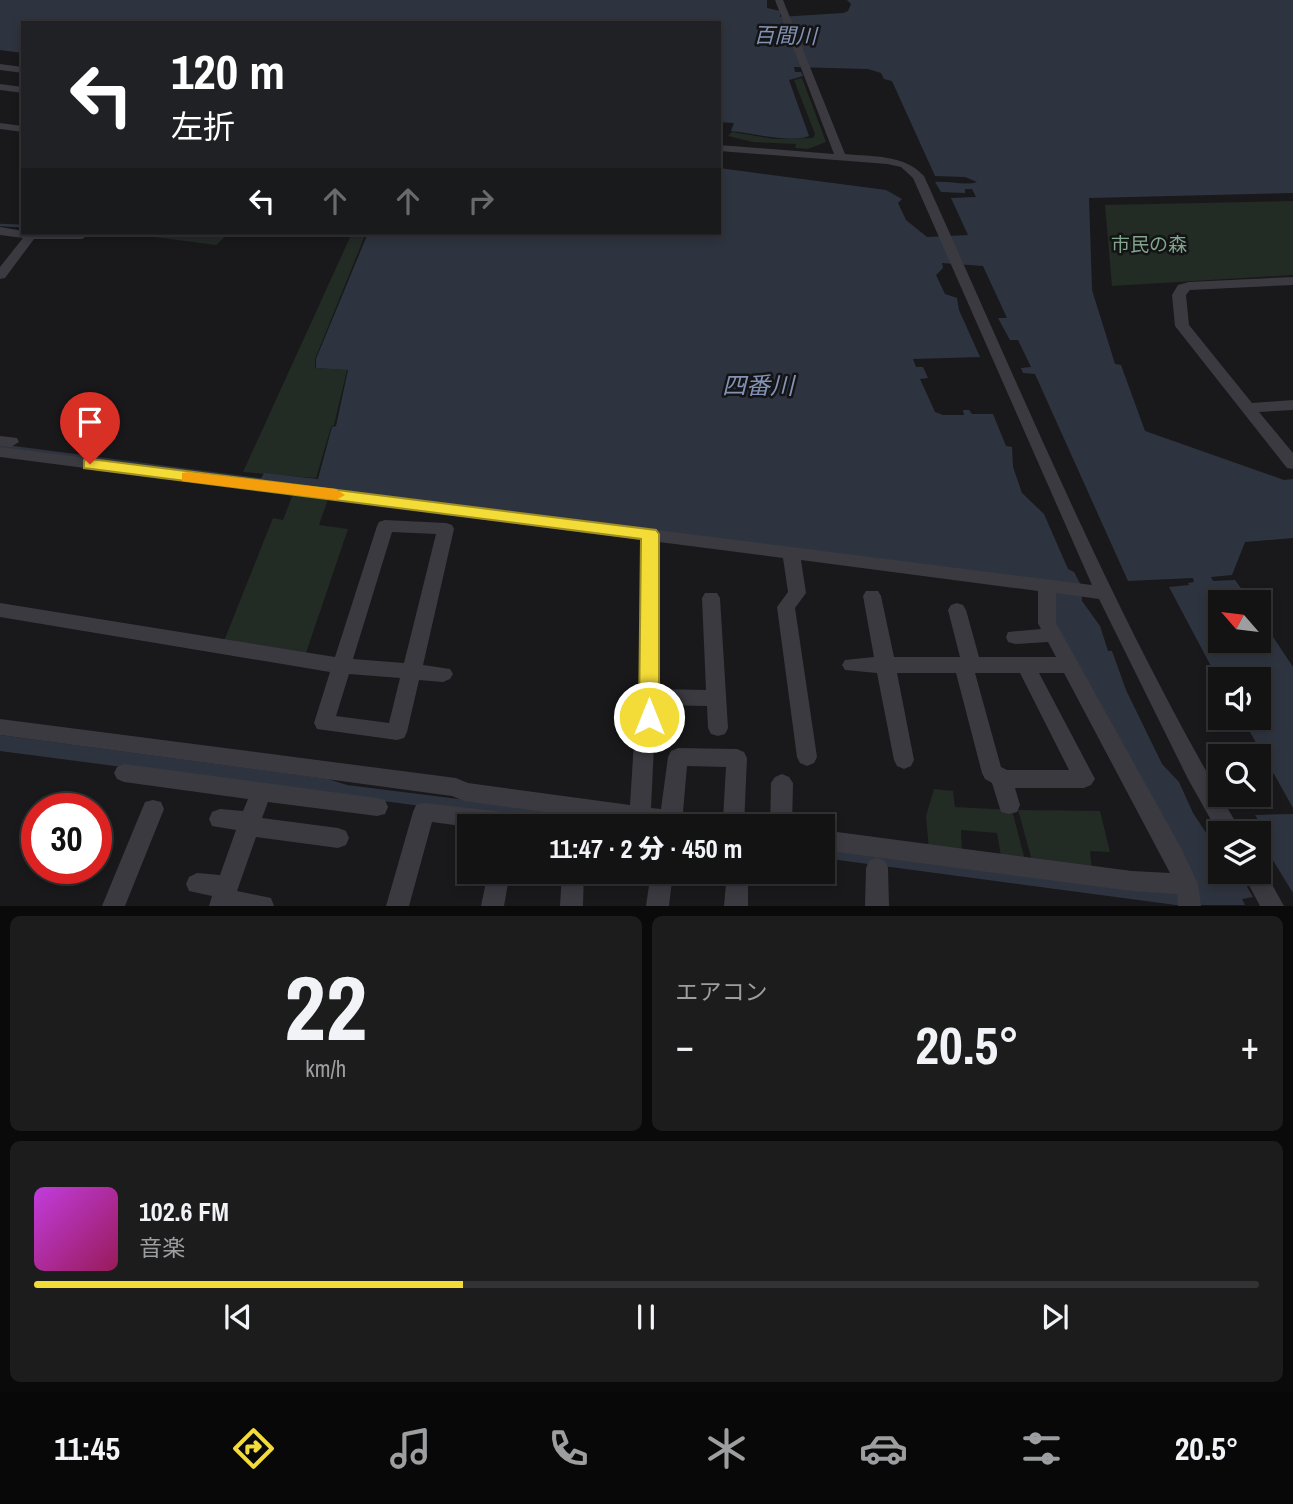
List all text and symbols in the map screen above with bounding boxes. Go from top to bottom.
water label: 百間川 [753,20,819,51]
text: 120 m [171,38,285,104]
icon: left [56,49,147,140]
text: 左折 [171,105,235,148]
icon: left [243,182,281,220]
icon: ahead [316,182,354,220]
icon: ahead [389,182,427,220]
icon: right [462,182,500,220]
park label: 市民の森 [1111,231,1187,257]
water label: 四番川 [722,369,797,401]
pin [60,392,120,464]
icon: arrive [71,403,109,441]
north arrow [1208,590,1270,653]
map controls [1208,590,1271,884]
button: sound [1208,667,1271,730]
position arrow [612,680,686,754]
button: search [1208,744,1271,807]
speed limit sign: 30 [21,793,112,884]
button: layers [1208,821,1271,884]
text: 11:47 · 2 分 · 450 m [549,831,743,866]
text: 22 [284,946,367,1068]
text: エアコン [676,976,768,1007]
text: 20.5° [915,1010,1019,1080]
text: − [676,1020,694,1071]
text: + [1241,1020,1259,1071]
text: km/h [305,1053,346,1084]
text: 102.6 FM [139,1194,229,1229]
text: 音楽 [139,1232,185,1263]
icon: previous [219,1298,257,1336]
icon: pause [627,1298,665,1336]
icon: next [1036,1298,1074,1336]
icon: directions [229,1424,278,1473]
icon: music [386,1424,435,1473]
icon: phone [544,1424,593,1473]
icon: climate [702,1424,751,1473]
icon: car [859,1424,908,1473]
icon: filters [1017,1424,1066,1473]
text: 11:45 [54,1427,120,1470]
text: 20.5° [1175,1427,1239,1470]

